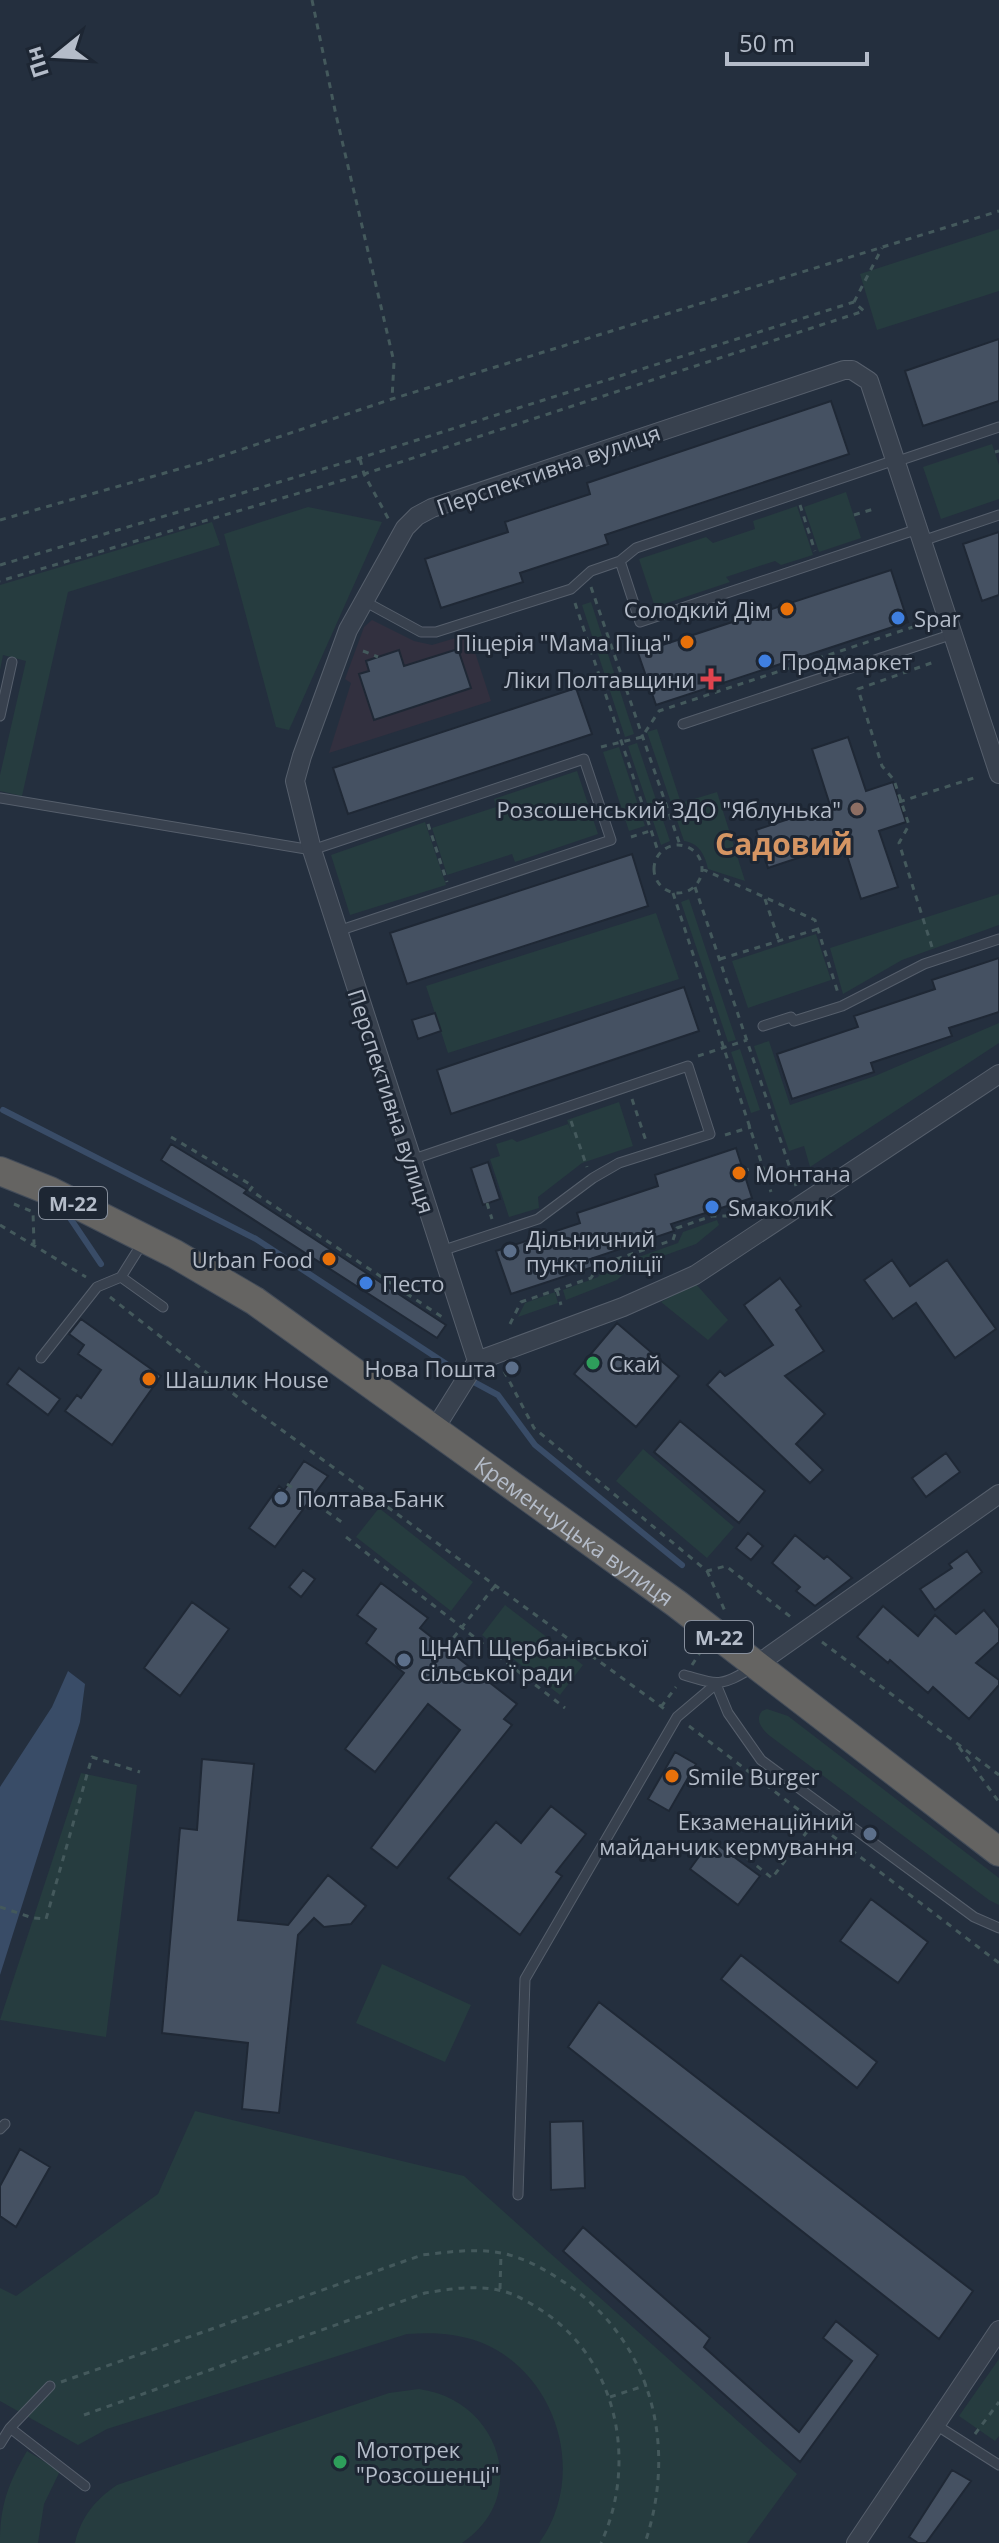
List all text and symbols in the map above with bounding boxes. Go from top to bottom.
north arrow [16,16,96,96]
scale bar [727,16,867,66]
text: 50 m [739,26,795,59]
text: Пн [17,43,55,82]
street label: Перспективна вулиця [432,417,664,521]
place label: Солодкий Дім [624,594,771,624]
marker: Солодкий Дім [778,600,796,618]
place label: Spar [914,603,961,633]
marker: Spar [889,609,907,627]
place label: Піцерія "Мама Піца" [455,627,671,657]
marker: Піцерія "Мама Піца" [678,633,696,651]
place label: Продмаркет [781,646,912,676]
marker: Продмаркет [756,652,774,670]
place label: Ліки Полтавщини [504,664,695,694]
marker: Ліки Полтавщини [702,670,720,688]
place label: Розсошенський ЗДО "Яблунька" [496,794,841,824]
marker: Розсошенський ЗДО "Яблунька" [848,800,866,818]
district label: Садовий [715,823,853,864]
street label: Перспективна вулиця [341,985,443,1217]
place label: Монтана [755,1158,851,1188]
marker: Монтана [730,1164,748,1182]
road number: М-22 [39,1187,107,1219]
place label: SмаколиК [728,1192,834,1222]
marker: SмаколиК [703,1198,721,1216]
place label: Дільничний пункт поліції [526,1223,662,1278]
marker: Дільничний пункт поліції [501,1242,519,1260]
place label: Urban Food [192,1244,313,1274]
marker: Urban Food [320,1250,338,1268]
place label: Песто [382,1268,445,1298]
marker: Песто [357,1274,375,1292]
place label: Скай [609,1348,660,1378]
place label: Нова Пошта [365,1353,496,1383]
marker: Скай [584,1354,602,1372]
marker: Нова Пошта [503,1359,521,1377]
place label: Шашлик House [165,1364,329,1394]
marker: Шашлик House [140,1370,158,1388]
street label: Кременчуцька вулиця [469,1449,680,1612]
place label: Полтава-Банк [297,1483,445,1513]
marker: Полтава-Банк [272,1489,290,1507]
road number: М-22 [685,1621,753,1653]
place label: ЦНАП Щербанівської сільської ради [420,1632,648,1687]
marker: ЦНАП Щербанівської сільської ради [395,1651,413,1669]
place label: Smile Burger [688,1761,820,1791]
marker: Smile Burger [663,1767,681,1785]
place label: Екзаменаційний майданчик кермування [599,1806,854,1861]
marker: Екзаменаційний майданчик кермування [861,1825,879,1843]
place label: Мототрек "Розсошенці" [356,2434,500,2489]
marker: Мототрек "Розсошенці" [331,2453,349,2471]

